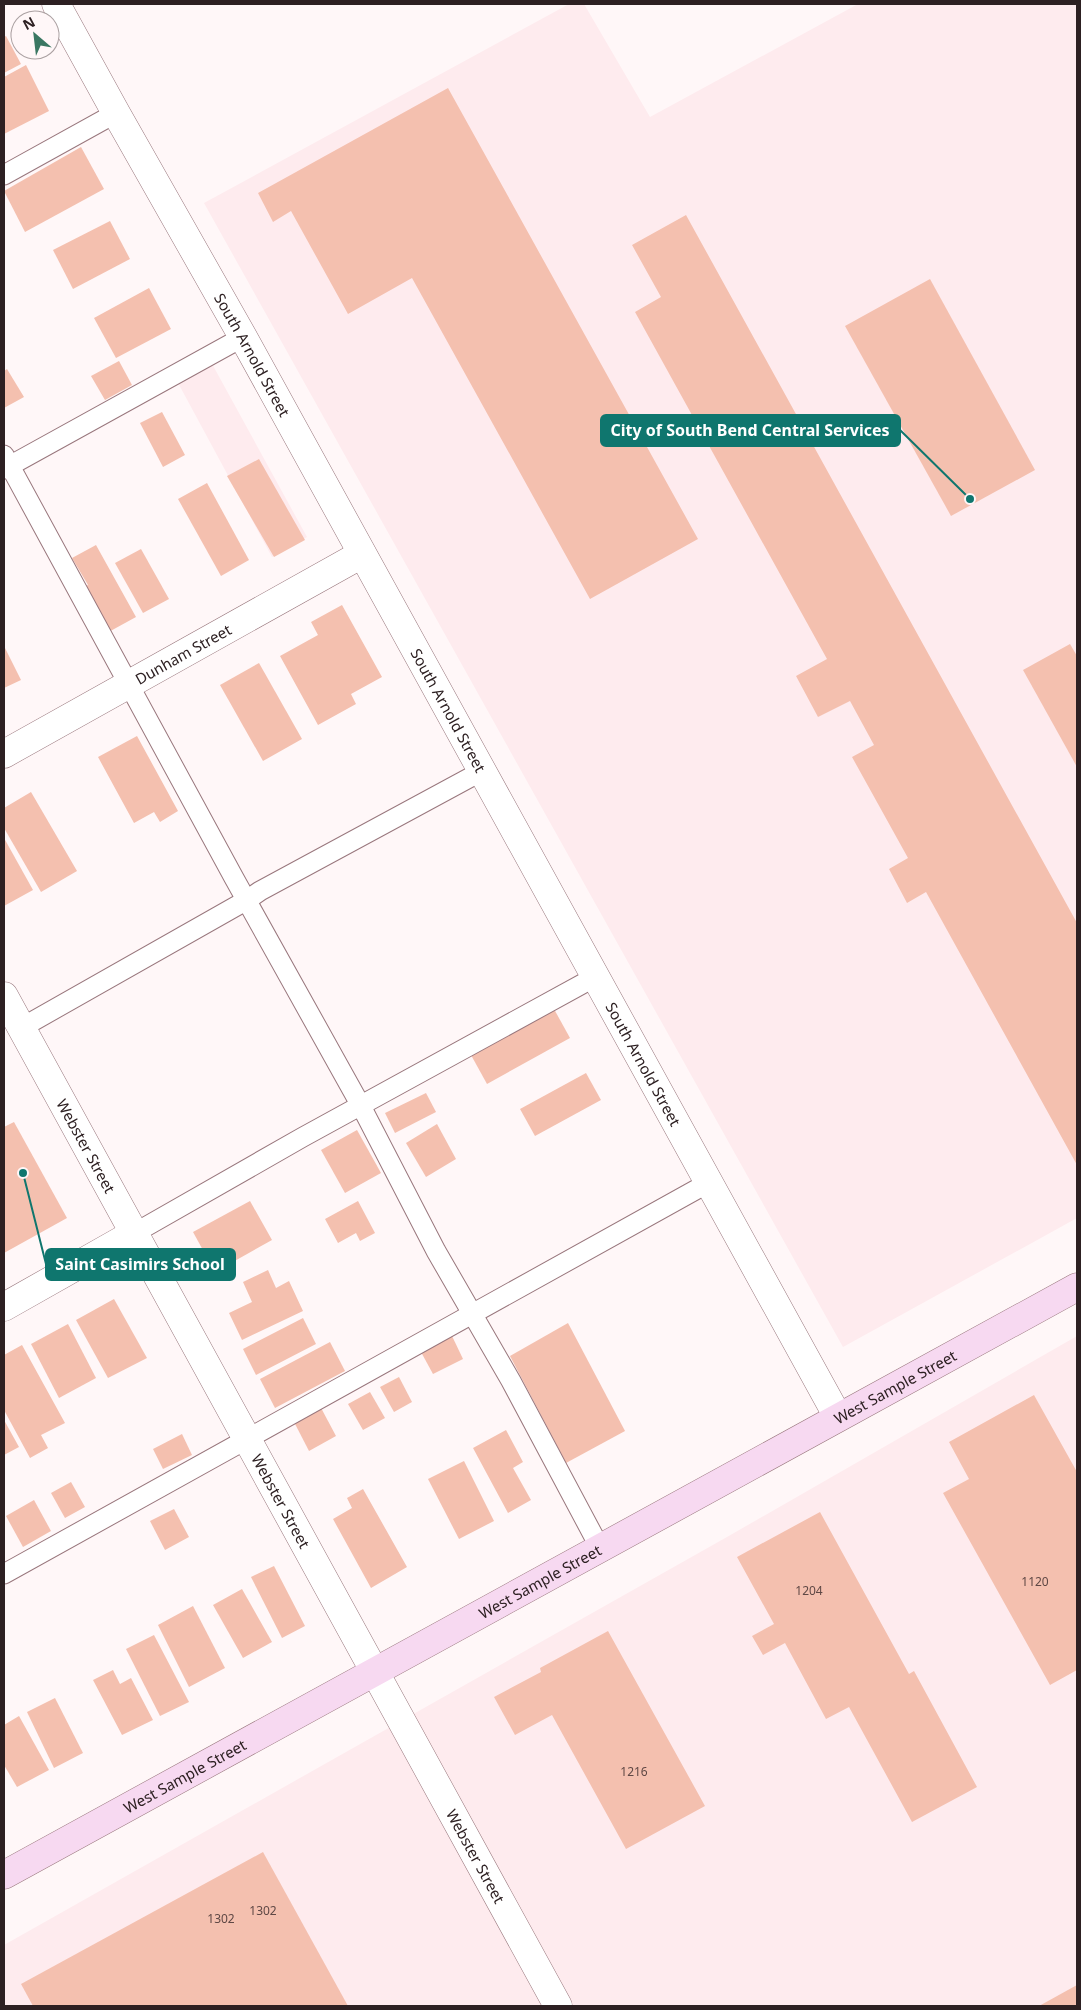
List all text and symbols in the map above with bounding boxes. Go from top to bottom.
north arrow [10,10,60,60]
text: N [19,12,38,34]
street label: South Arnold Street [210,289,295,420]
callout: City of South Bend Central Services [601,415,900,446]
text: City of South Bend Central Services [610,419,890,441]
street label: Dunham Street [131,619,235,689]
street label: South Arnold Street [406,645,491,776]
street label: South Arnold Street [601,999,686,1130]
street label: Webster Street [52,1095,120,1197]
callout: Saint Casimirs School [46,1249,235,1280]
text: Saint Casimirs School [55,1253,225,1275]
street label: West Sample Street [830,1345,960,1428]
street label: Webster Street [247,1450,315,1552]
street label: West Sample Street [475,1539,605,1623]
house number: 1120 [1021,1573,1049,1590]
house number: 1204 [795,1582,823,1599]
street label: West Sample Street [120,1734,250,1818]
house number: 1216 [620,1763,648,1780]
street label: Webster Street [442,1805,510,1907]
house number: 1302 [249,1902,277,1919]
house number: 1302 [207,1910,235,1927]

